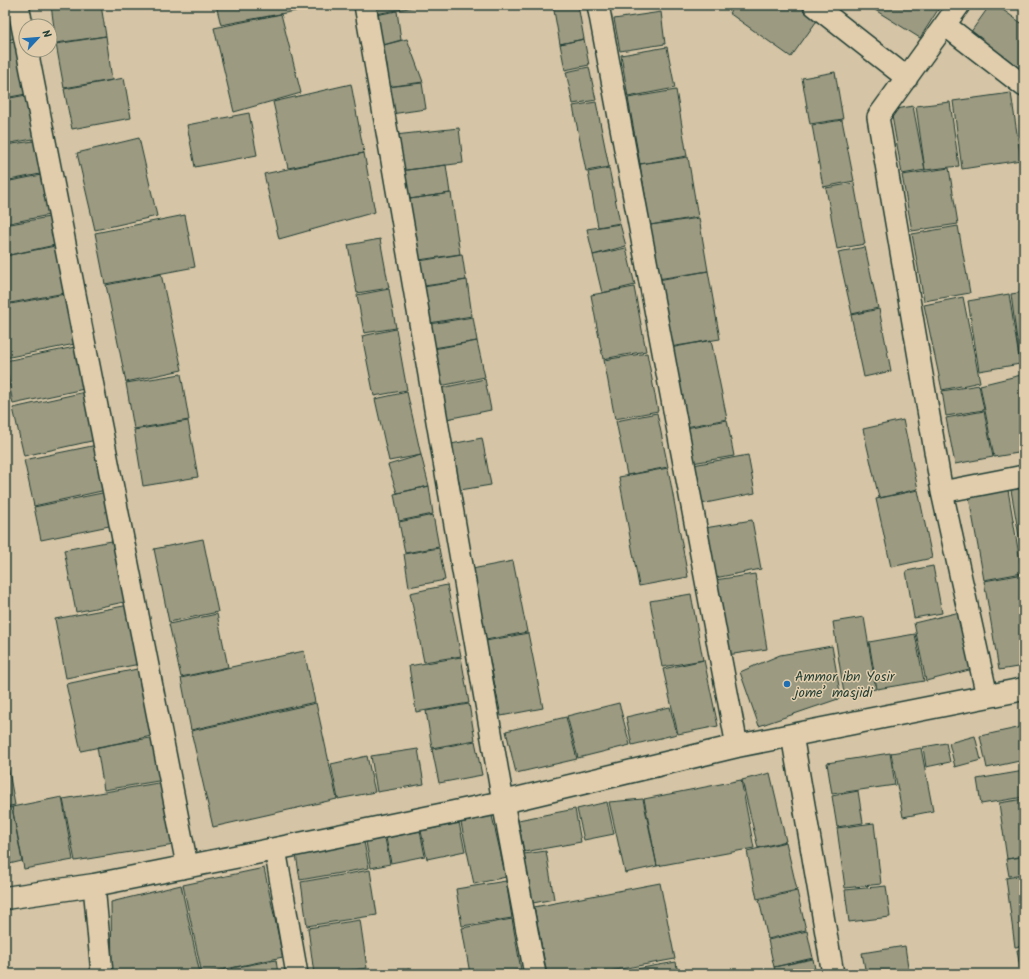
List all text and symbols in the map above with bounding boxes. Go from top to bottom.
north arrow [18,18,58,58]
text: N [36,27,56,41]
place label: Ammor ibn Yosir jome’ masjidi [791,666,896,704]
marker: Ammor ibn Yosir jome’ masjidi [782,679,792,689]

